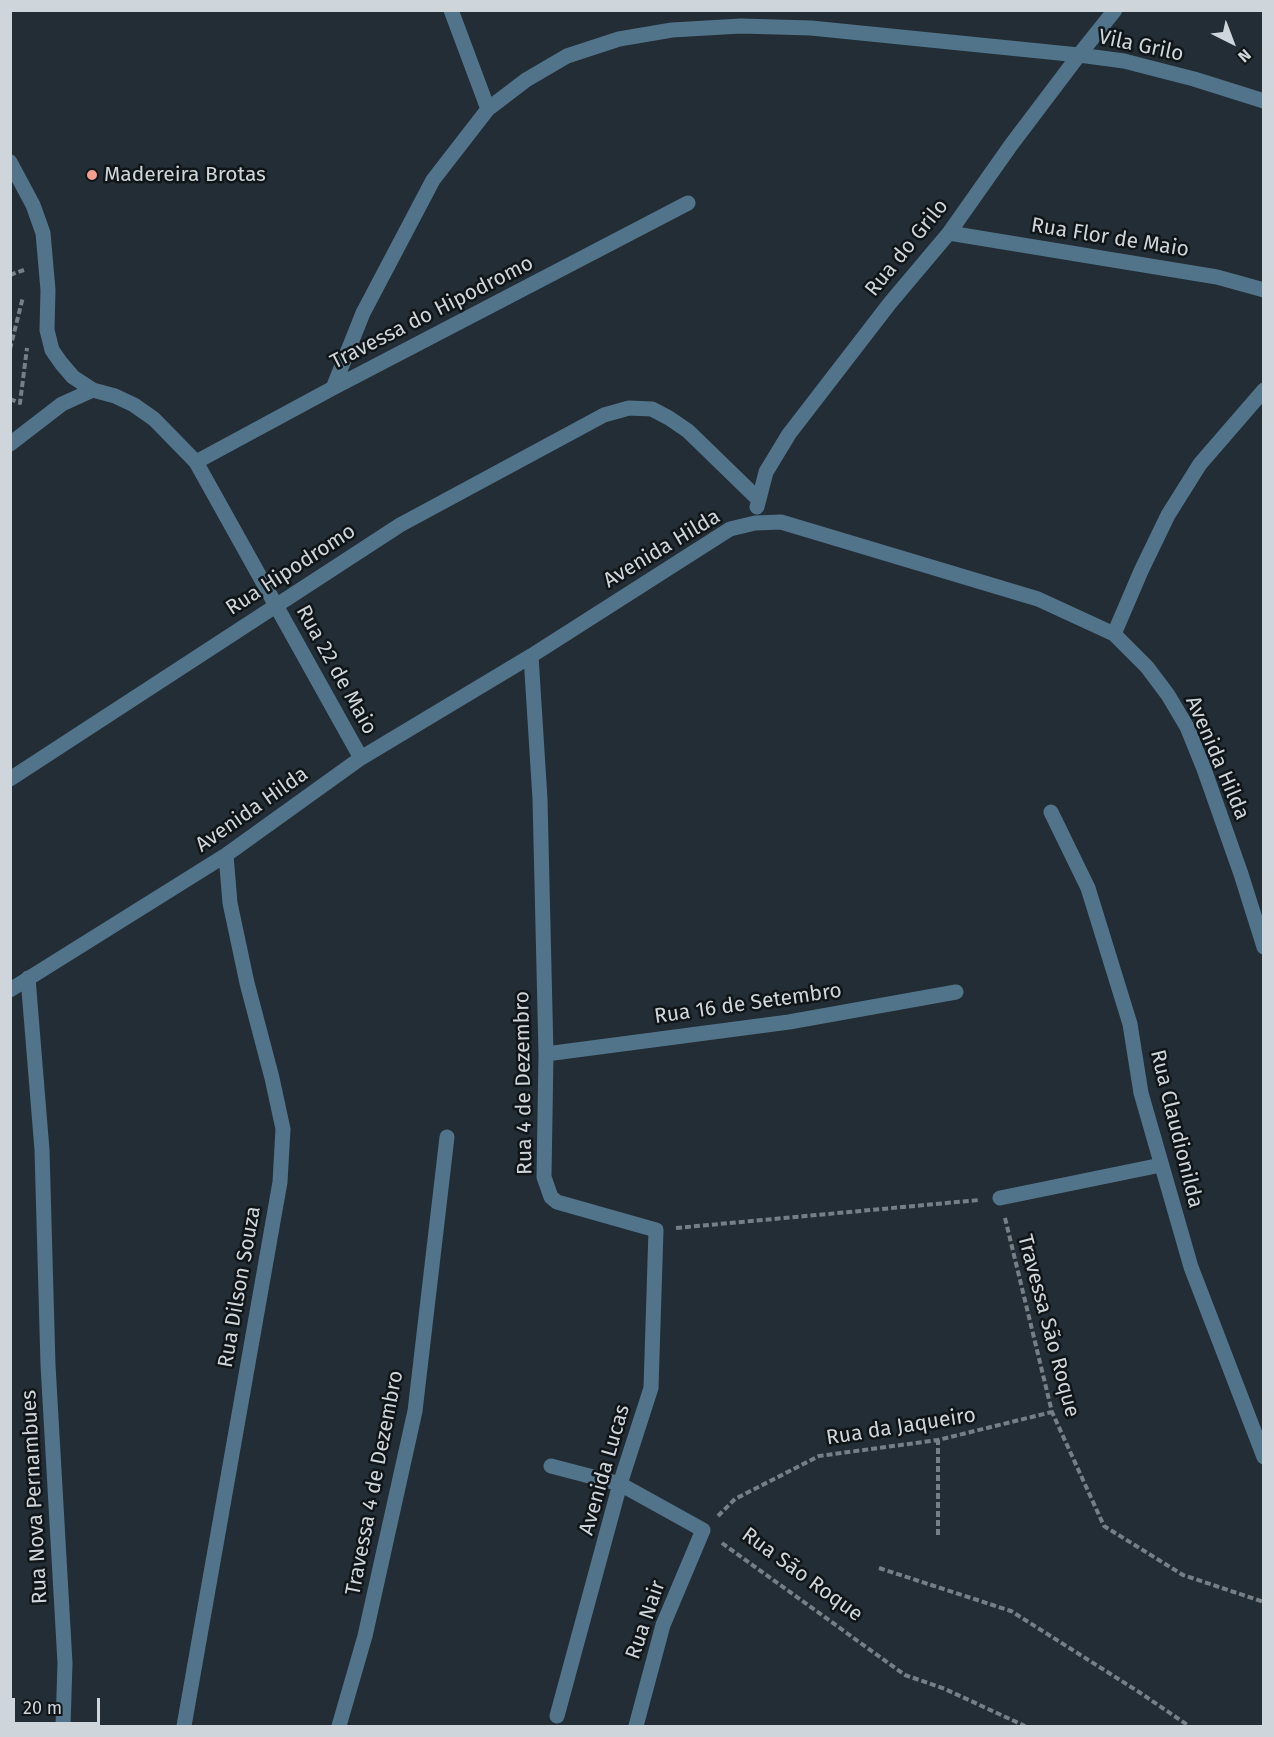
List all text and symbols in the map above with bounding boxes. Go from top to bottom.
north arrow [1202,12,1262,72]
street label: Vila Grilo [1096,25,1186,67]
text: N [1234,45,1255,66]
place label: Madereira Brotas [104,162,266,188]
marker: Madereira Brotas [85,168,99,182]
street label: Rua do Grilo [860,194,954,302]
street label: Rua Flor de Maio [1029,213,1191,263]
street label: Travessa do Hipodromo [326,251,538,375]
street label: Avenida Hilda [599,504,725,594]
street label: Rua Hipodromo [221,519,361,621]
street label: Rua 22 de Maio [290,601,382,739]
street label: Avenida Hilda [1180,692,1254,824]
street label: Avenida Hilda [191,762,313,858]
street label: Rua 16 de Setembro [653,978,843,1030]
street label: Rua 4 de Dezembro [510,991,538,1175]
street label: Rua Claudionilda [1144,1047,1208,1211]
street label: Rua Dilson Souza [213,1204,267,1370]
street label: Travessa São Roque [1011,1232,1085,1420]
street label: Travessa 4 de Dezembro [341,1368,409,1598]
street label: Rua Nova Pernambues [17,1389,53,1605]
street label: Avenida Lucas [574,1402,636,1538]
street label: Rua da Jaqueiro [824,1403,978,1451]
street label: Rua São Roque [737,1523,867,1627]
street label: Rua Nair [621,1577,671,1663]
scale bar [15,1686,104,1724]
text: 20 m [23,1697,62,1719]

